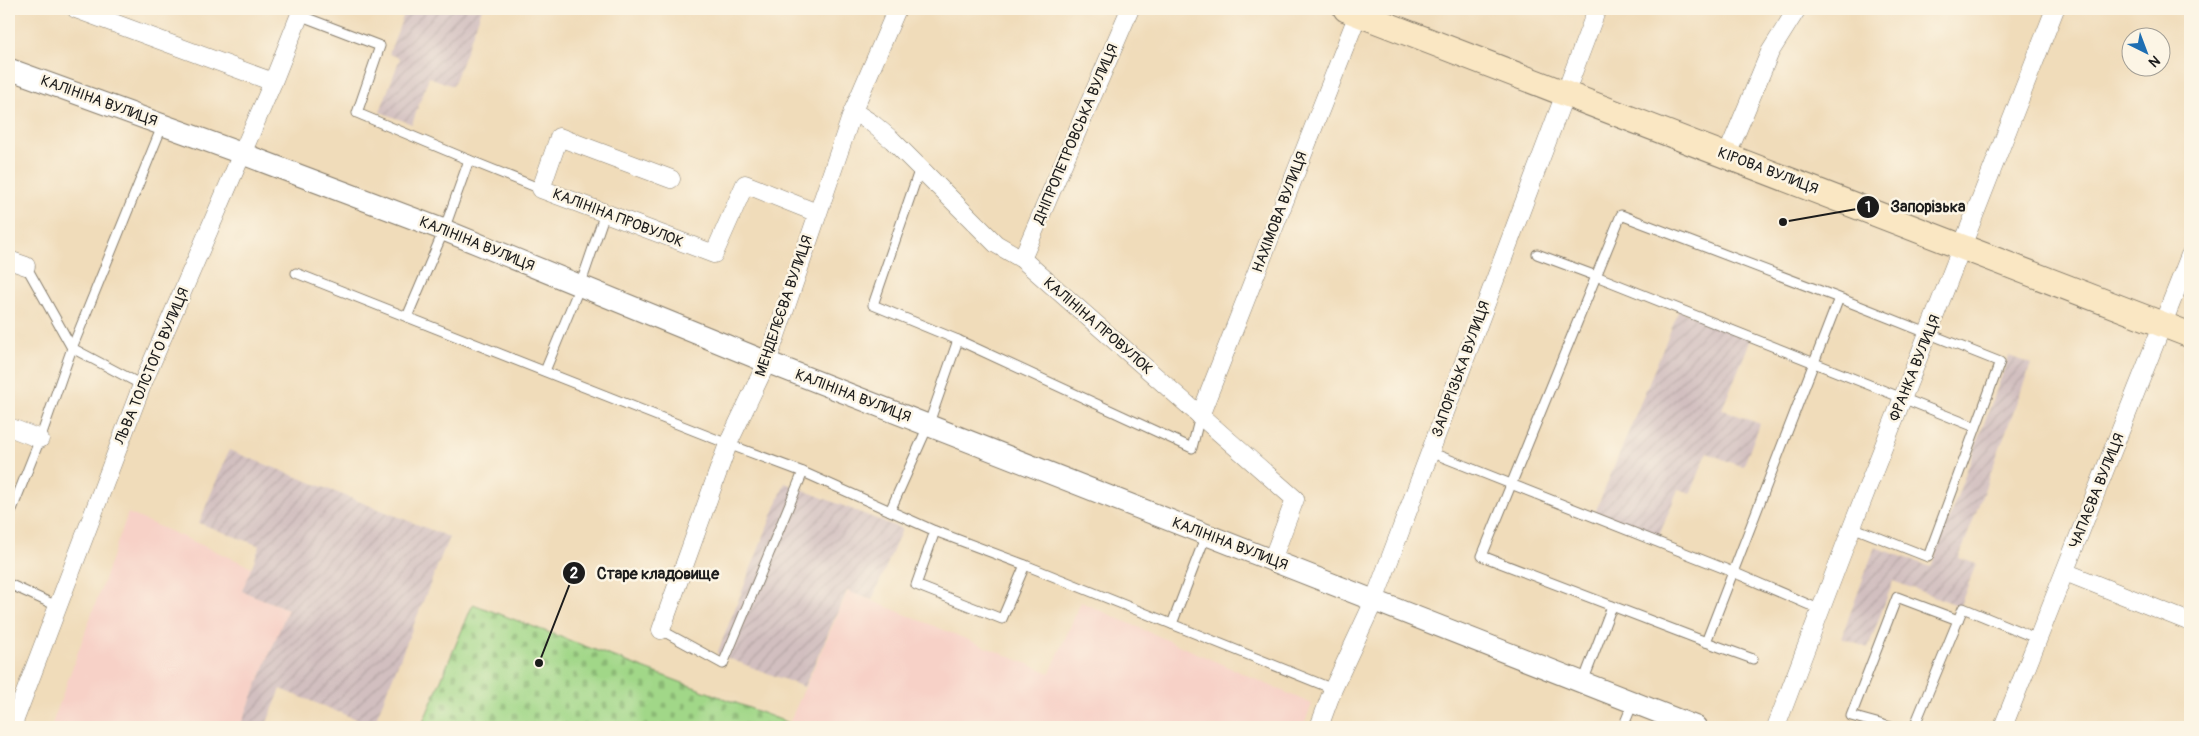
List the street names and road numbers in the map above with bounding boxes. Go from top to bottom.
street label: ДНІПРОПЕТРОВСЬКА ВУЛИЦЯ [1029,41,1123,228]
street label: КАЛІНІНА ВУЛИЦЯ [38,71,160,131]
street label: КІРОВА ВУЛИЦЯ [1715,143,1821,199]
street label: НАХІМОВА ВУЛИЦЯ [1248,149,1312,275]
street label: КАЛІНІНА ПРОВУЛОК [550,184,686,252]
street label: КАЛІНІНА ВУЛИЦЯ [417,212,537,276]
street label: МЕНДЕЛЄЄВА ВУЛИЦЯ [751,233,817,379]
street label: КАЛІНІНА ПРОВУЛОК [1040,273,1156,379]
street label: ЛЬВА ТОЛСТОГО ВУЛИЦЯ [110,285,194,448]
street label: ЗАПОРІЗЬКА ВУЛИЦЯ [1428,298,1494,440]
street label: ФРАНКА ВУЛИЦЯ [1885,312,1945,424]
street label: КАЛІНІНА ВУЛИЦЯ [792,365,914,427]
street label: ЧАПАЄВА ВУЛИЦЯ [2065,431,2129,551]
street label: КАЛІНІНА ВУЛИЦЯ [1169,513,1291,575]

